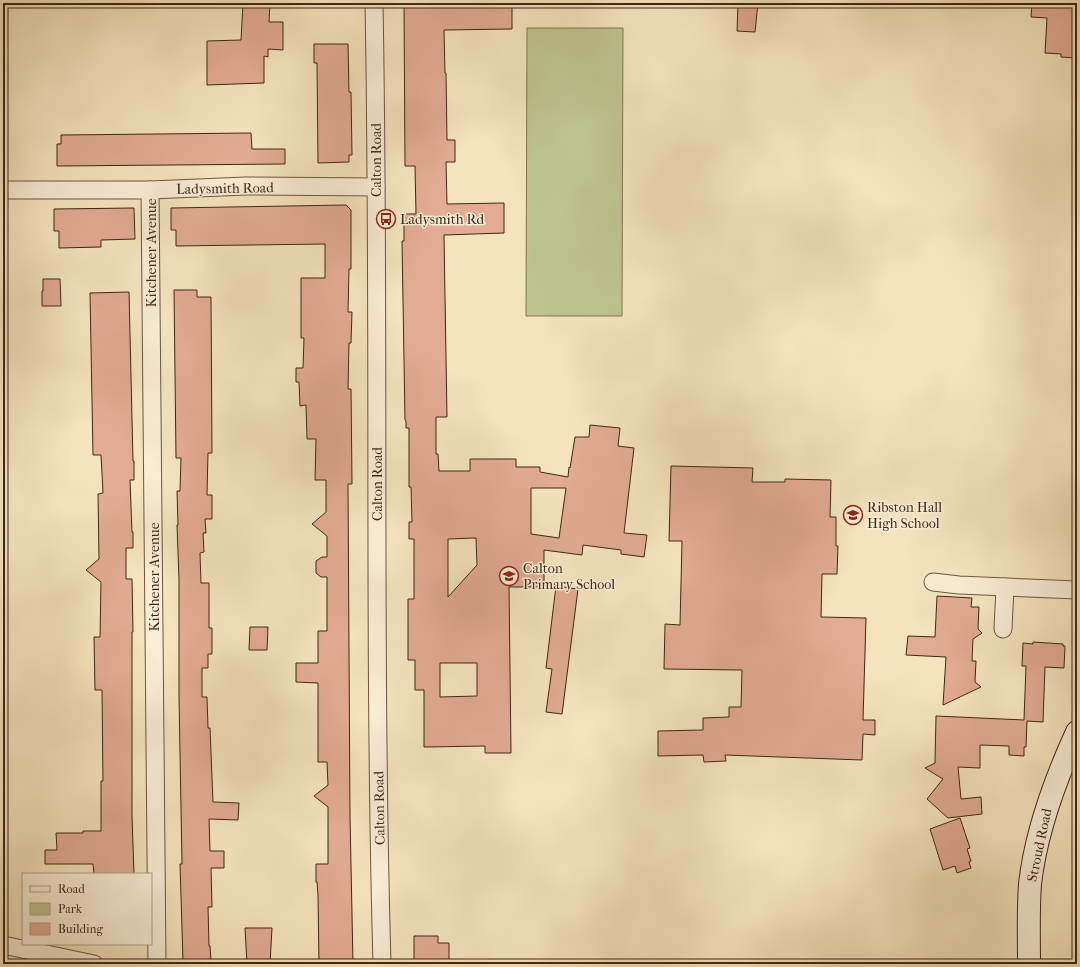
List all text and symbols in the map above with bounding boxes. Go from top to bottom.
street label: Calton Road [368,123,385,197]
street label: Ladysmith Road [176,179,274,198]
street label: Kitchener Avenue [143,198,160,308]
bus stop icon: Ladysmith Rd [375,208,397,230]
place label: Ladysmith Rd [400,211,485,228]
street label: Calton Road [369,447,386,521]
place label: Ribston Hall High School [867,499,942,532]
school or university icon: Ribston Hall High School [842,504,864,526]
street label: Kitchener Avenue [146,522,163,632]
place label: Calton Primary School [523,560,615,593]
school or university icon: Calton Primary School [498,565,520,587]
street label: Calton Road [370,770,389,845]
street label: Stroud Road [1023,806,1056,883]
legend [22,873,152,945]
text: Road [58,882,85,896]
text: Park [58,902,83,916]
text: Building [58,922,103,936]

